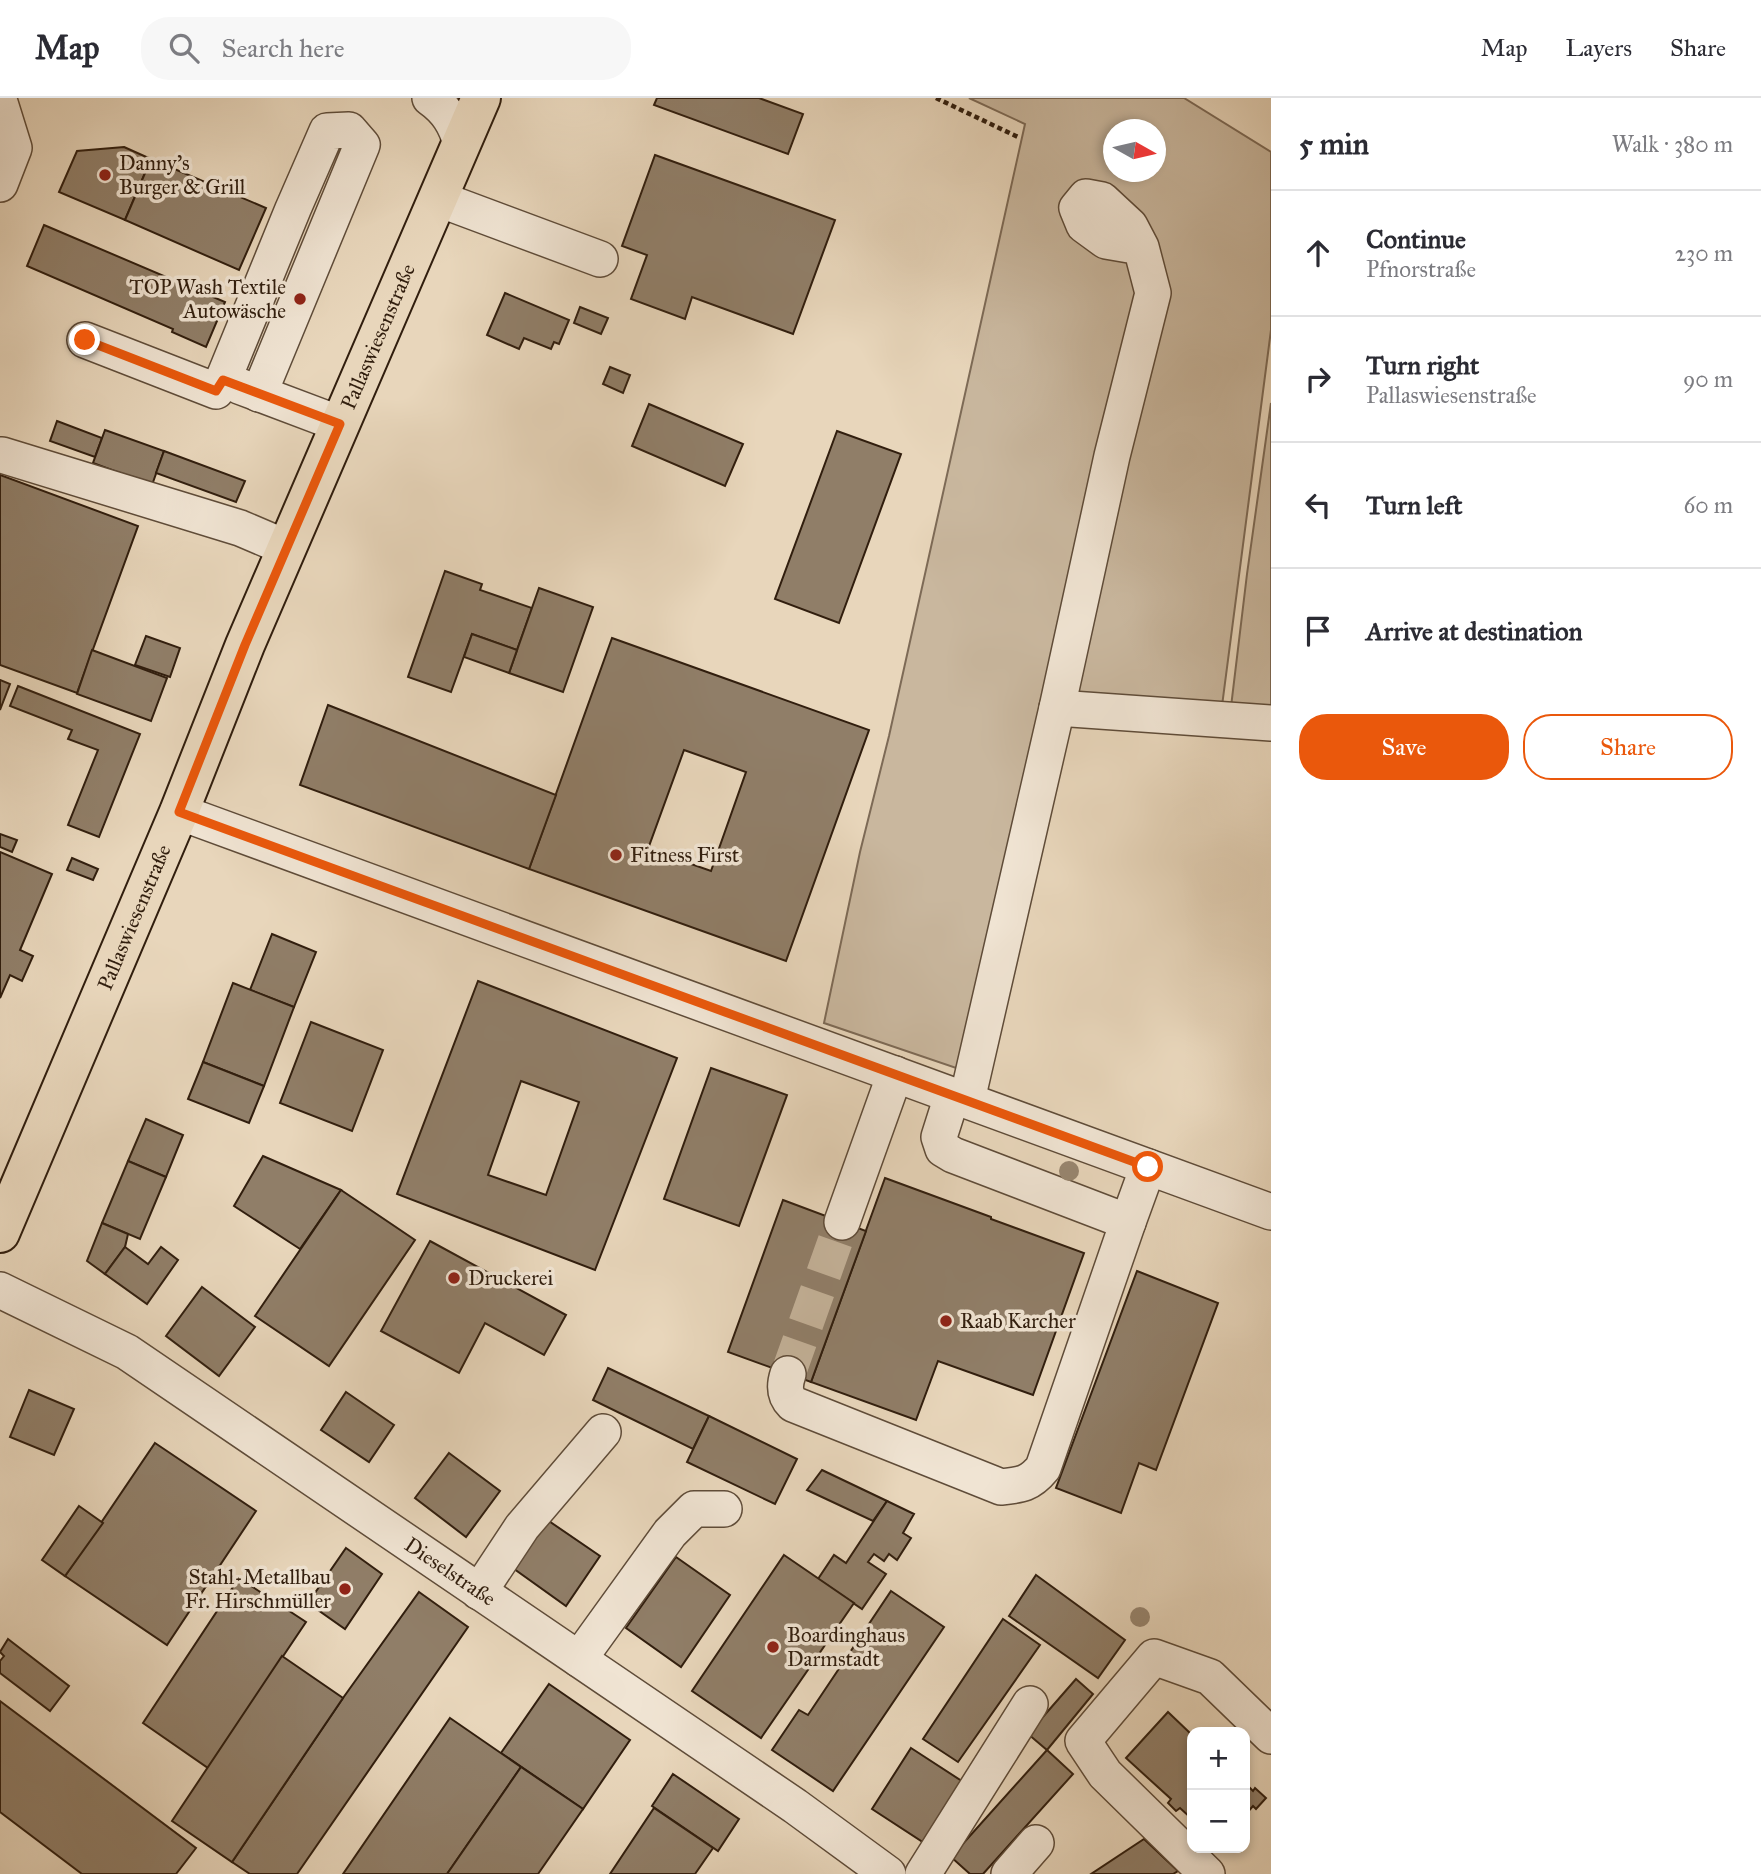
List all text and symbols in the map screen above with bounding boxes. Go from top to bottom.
search box [141,17,631,80]
text: Map [35,28,99,68]
icon: search [165,29,203,67]
text: Search here [221,32,345,64]
text: Map [1481,33,1528,63]
text: Layers [1566,33,1632,63]
text: Share [1670,33,1726,63]
north arrow [1103,119,1166,182]
text: 5 min [1299,126,1369,162]
text: Walk · 380 m [1612,130,1733,158]
place label: Danny's Burger & Grill [119,150,246,200]
marker: Danny's Burger & Grill [97,167,113,183]
text: Continue [1366,223,1466,255]
icon: ahead [1299,234,1337,272]
text: 230 m [1675,239,1733,267]
text: Pfnorstraße [1366,255,1476,283]
street label: Pallaswiesenstraße [335,260,421,413]
place label: TOP Wash Textile Autowäsche [129,274,286,324]
marker: TOP Wash Textile Autowäsche [292,291,308,307]
route end [69,324,100,355]
text: Turn right [1366,349,1479,381]
icon: right [1299,360,1337,398]
text: 90 m [1683,365,1733,393]
text: Pallaswiesenstraße [1366,381,1537,409]
icon: left [1299,486,1337,524]
text: Turn left [1366,489,1462,521]
text: 60 m [1684,491,1733,519]
icon: arrive [1299,612,1337,650]
text: Arrive at destination [1366,615,1583,647]
button: Save [1299,714,1509,780]
button: Share [1523,714,1733,780]
street label: Pallaswiesenstraße [92,840,177,994]
place label: Fitness First [630,842,740,868]
marker: Fitness First [608,847,624,863]
route start [1132,1151,1163,1182]
place label: Druckerei [468,1265,553,1291]
marker: Druckerei [446,1270,462,1286]
place label: Raab Karcher [960,1308,1076,1334]
marker: Raab Karcher [938,1313,954,1329]
street label: Dieselstraße [400,1531,501,1612]
place label: Stahl-Metallbau Fr. Hirschmüller [185,1564,331,1614]
marker: Stahl-Metallbau Fr. Hirschmüller [337,1581,353,1597]
place label: Boardinghaus Darmstadt [787,1622,905,1672]
marker: Boardinghaus Darmstadt [765,1639,781,1655]
map controls [1187,1727,1250,1853]
button: + [1187,1727,1250,1790]
button: − [1187,1790,1250,1853]

